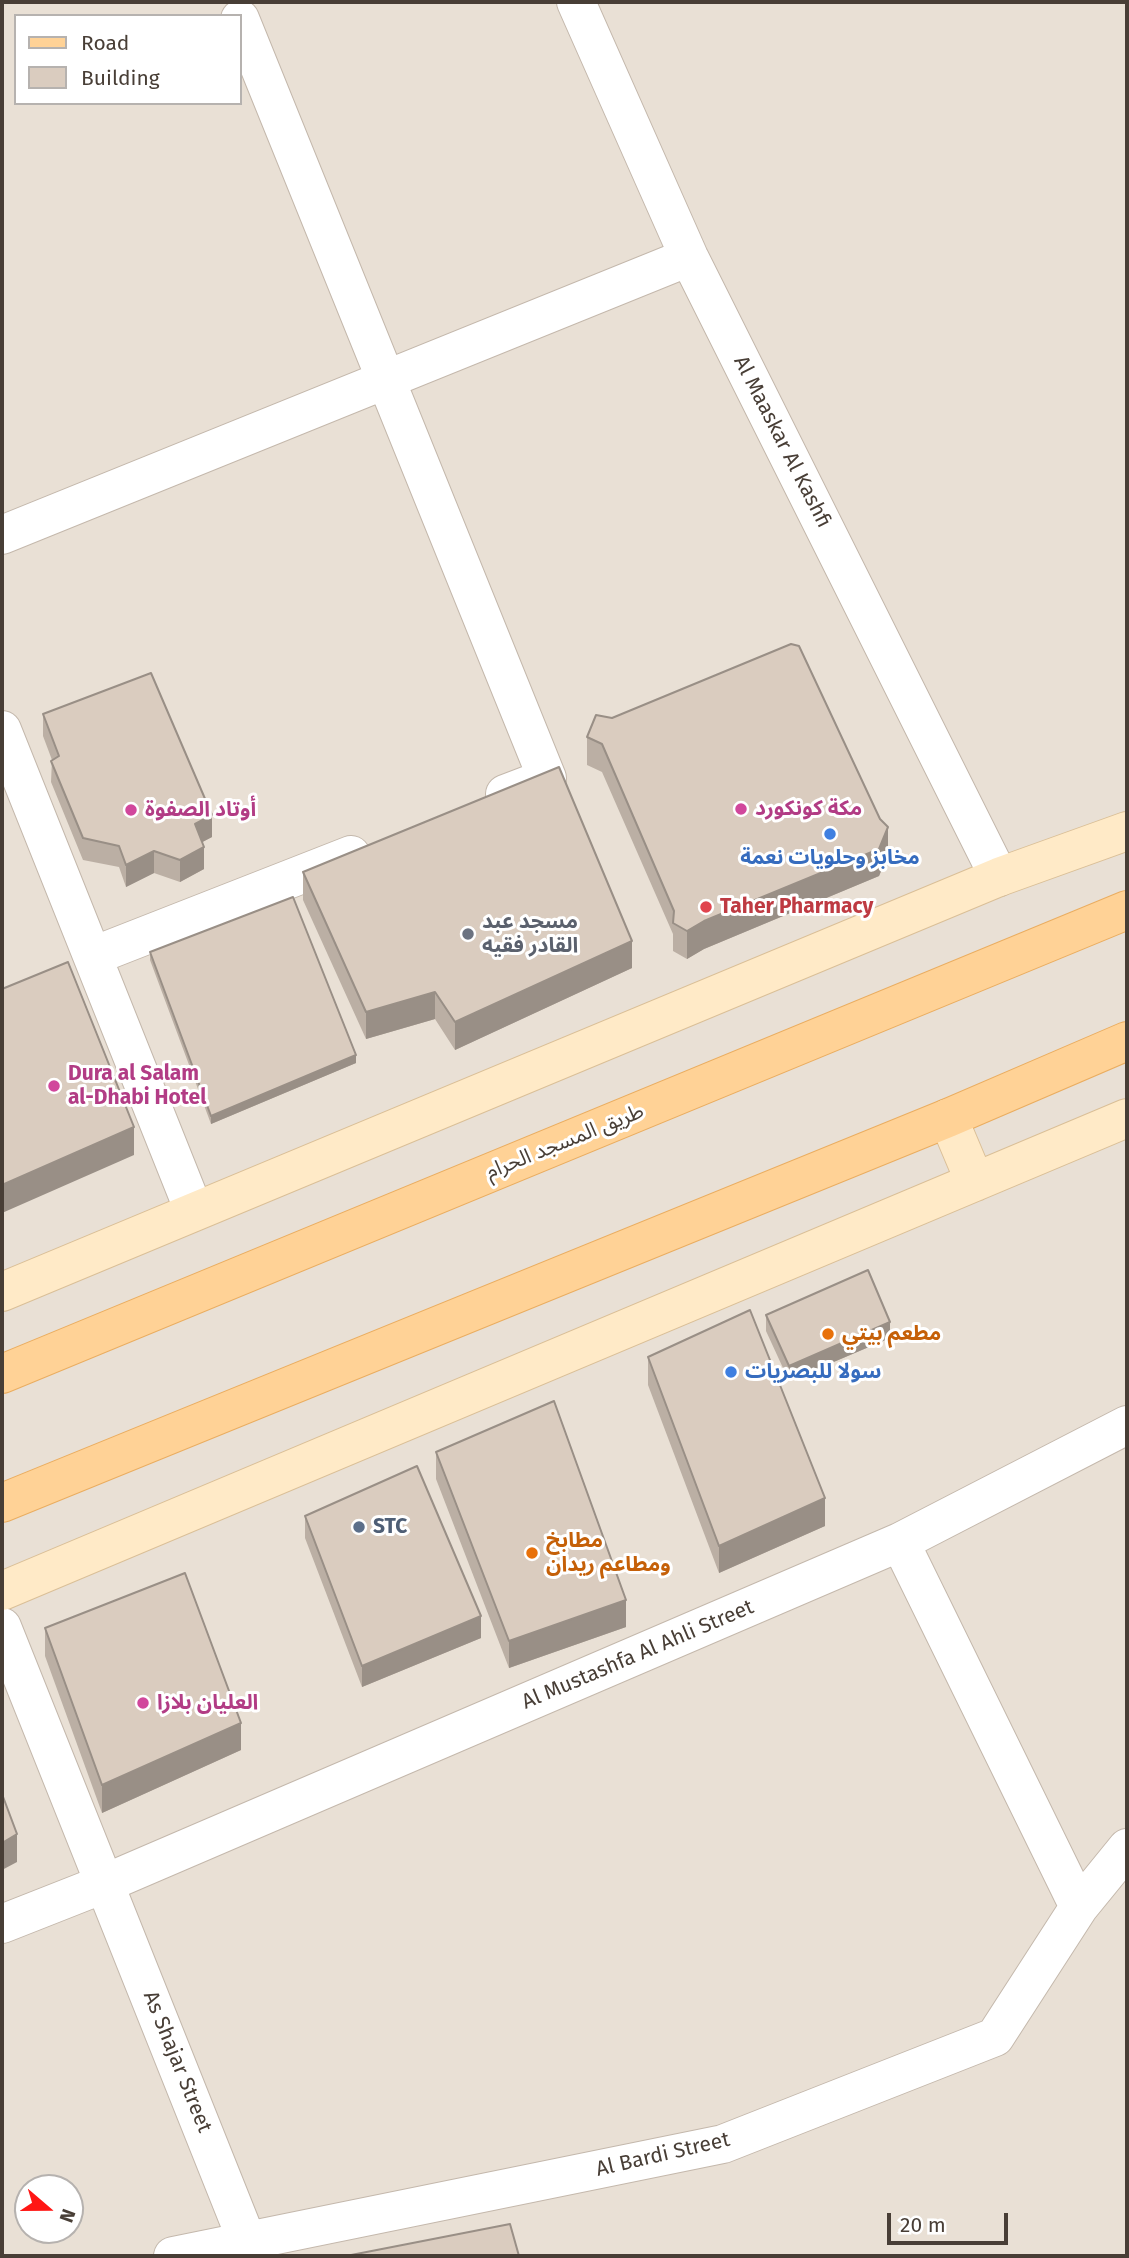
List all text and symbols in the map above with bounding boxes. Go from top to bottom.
legend [14,14,242,105]
text: Road [81,30,129,56]
text: Building [81,65,160,91]
street label: Al Maaskar Al Kashfi [728,352,836,532]
place label: مكة كونكورد [755,796,862,822]
place label: أوتاد الصفوة [145,797,256,823]
marker: مكة كونكورد [733,801,749,817]
marker: أوتاد الصفوة [123,802,139,818]
marker: مخابز وحلويات نعمة [822,826,838,842]
place label: مخابز وحلويات نعمة [740,845,920,871]
place label: Taher Pharmacy [720,894,873,920]
marker: Taher Pharmacy [698,899,714,915]
place label: مسجد عبد القادر فقيه [482,909,578,959]
marker: مسجد عبد القادر فقيه [460,926,476,942]
place label: Dura al Salam al-Dhabi Hotel [68,1061,206,1111]
marker: Dura al Salam al-Dhabi Hotel [46,1078,62,1094]
street label: طريق المسجد الحرام [482,1099,648,1185]
place label: مطعم بيتي [842,1321,941,1347]
marker: مطعم بيتي [820,1326,836,1342]
place label: سولا للبصريات [745,1359,881,1385]
marker: سولا للبصريات [723,1364,739,1380]
place label: STC [373,1514,407,1540]
marker: STC [351,1519,367,1535]
place label: مطابخ ومطاعم ريدان [546,1528,671,1578]
marker: مطابخ ومطاعم ريدان [524,1545,540,1561]
street label: Al Mustashfa Al Ahli Street [518,1595,758,1715]
place label: العليان بلازا [157,1690,258,1716]
marker: العليان بلازا [135,1695,151,1711]
street label: As Shajar Street [137,1988,217,2136]
street label: Al Bardi Street [594,2127,732,2183]
north arrow [14,2174,84,2244]
scale bar [891,2198,1012,2242]
text: N [54,2206,80,2226]
text: 20 m [900,2212,946,2238]

